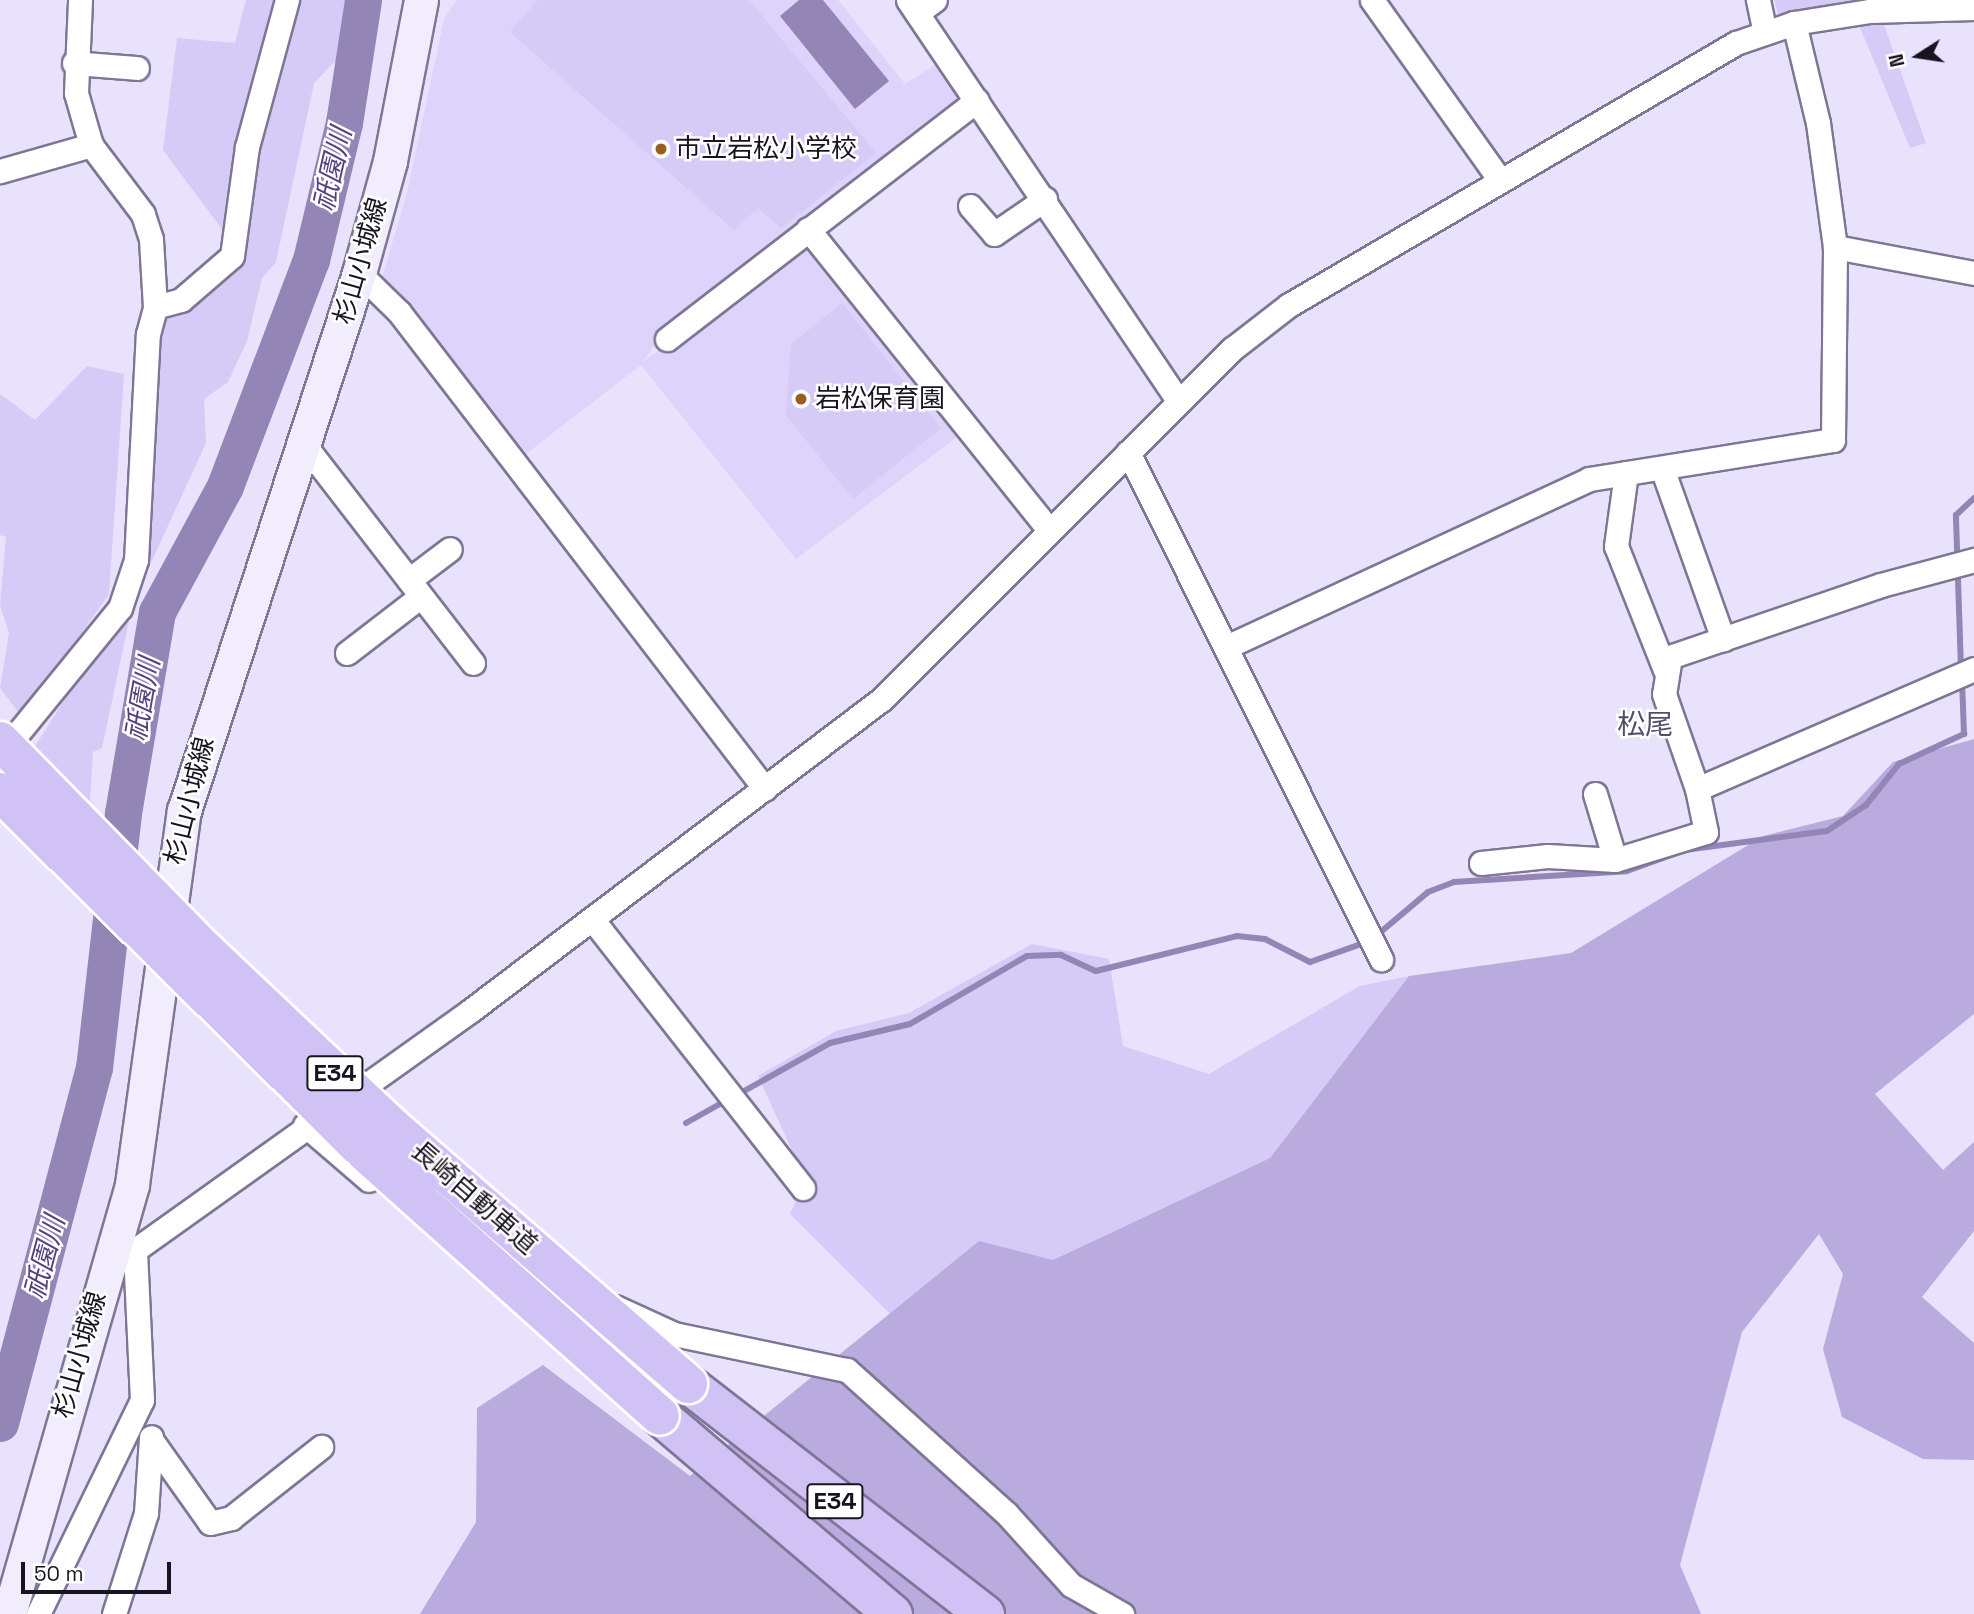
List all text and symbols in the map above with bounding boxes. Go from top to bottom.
north arrow [1883,21,1953,91]
text: N [1883,52,1911,69]
water label: 祇園川 [306,124,358,214]
place label: 市立岩松小学校 [675,133,857,165]
marker: 市立岩松小学校 [653,141,669,157]
street label: 杉山小城線 [328,194,394,328]
place label: 岩松保育園 [815,383,945,415]
marker: 岩松保育園 [793,391,809,407]
water label: 祇園川 [118,655,166,743]
district label: 松尾 [1617,707,1673,741]
street label: 杉山小城線 [159,734,221,868]
road number: E34 [305,1052,365,1093]
street label: 長崎自動車道 [405,1135,543,1261]
water label: 祇園川 [17,1212,71,1302]
street label: 杉山小城線 [47,1288,113,1422]
road number: E34 [805,1480,865,1521]
scale bar [24,1548,175,1592]
text: 50 m [34,1560,84,1587]

